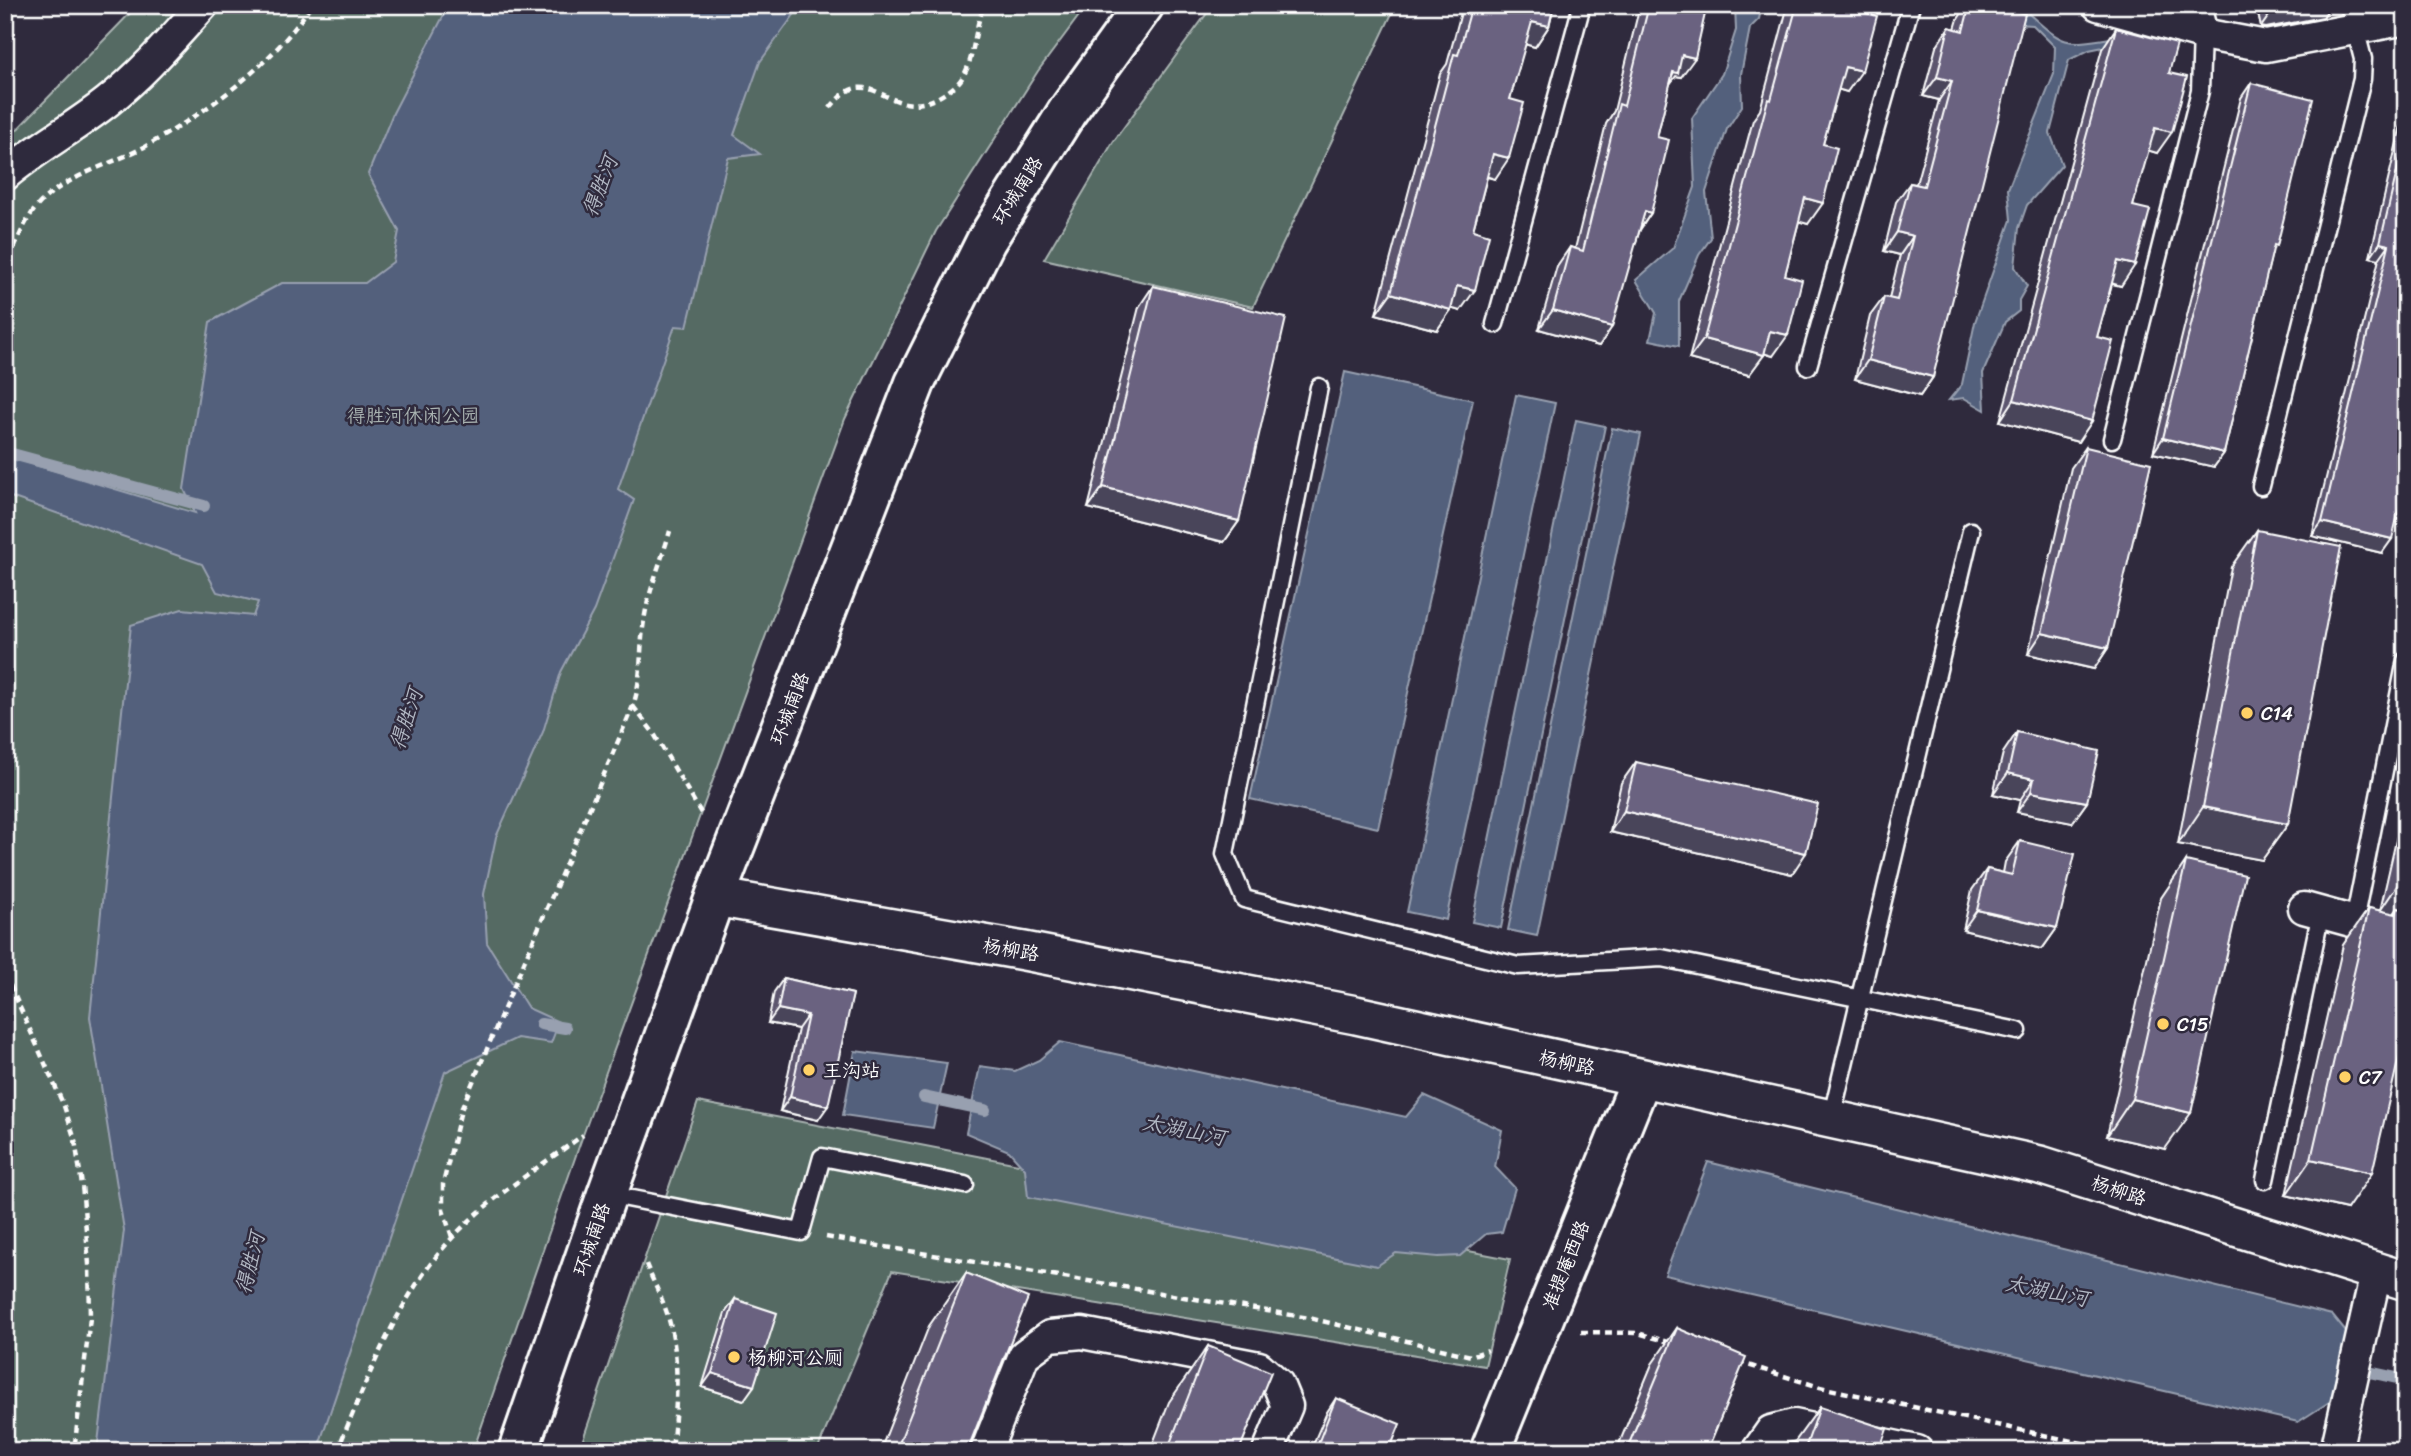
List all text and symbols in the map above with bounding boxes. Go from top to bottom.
water label: 得胜河 [571,147,630,222]
street label: 环城南路 [983,149,1052,231]
park label: 得胜河休闲公园 [346,399,480,432]
street label: 环城南路 [760,667,818,750]
water label: 得胜河 [378,680,435,755]
place label: C14 [2261,697,2293,730]
marker: C14 [2239,705,2255,721]
street label: 杨柳路 [980,928,1042,971]
place label: C15 [2177,1008,2209,1041]
marker: C15 [2155,1016,2171,1032]
street label: 杨柳路 [1536,1040,1598,1085]
place label: 王沟站 [823,1054,880,1087]
place label: C7 [2359,1061,2383,1094]
marker: 王沟站 [801,1062,817,1078]
marker: C7 [2337,1069,2353,1085]
water label: 太湖山河 [1139,1103,1232,1157]
street label: 杨柳路 [2087,1166,2151,1215]
street label: 环城南路 [563,1198,619,1280]
street label: 准提庵西路 [1532,1215,1599,1315]
water label: 得胜河 [224,1225,277,1298]
water label: 太湖山河 [2002,1264,2095,1318]
place label: 杨柳河公厕 [748,1341,843,1374]
marker: 杨柳河公厕 [726,1349,742,1365]

